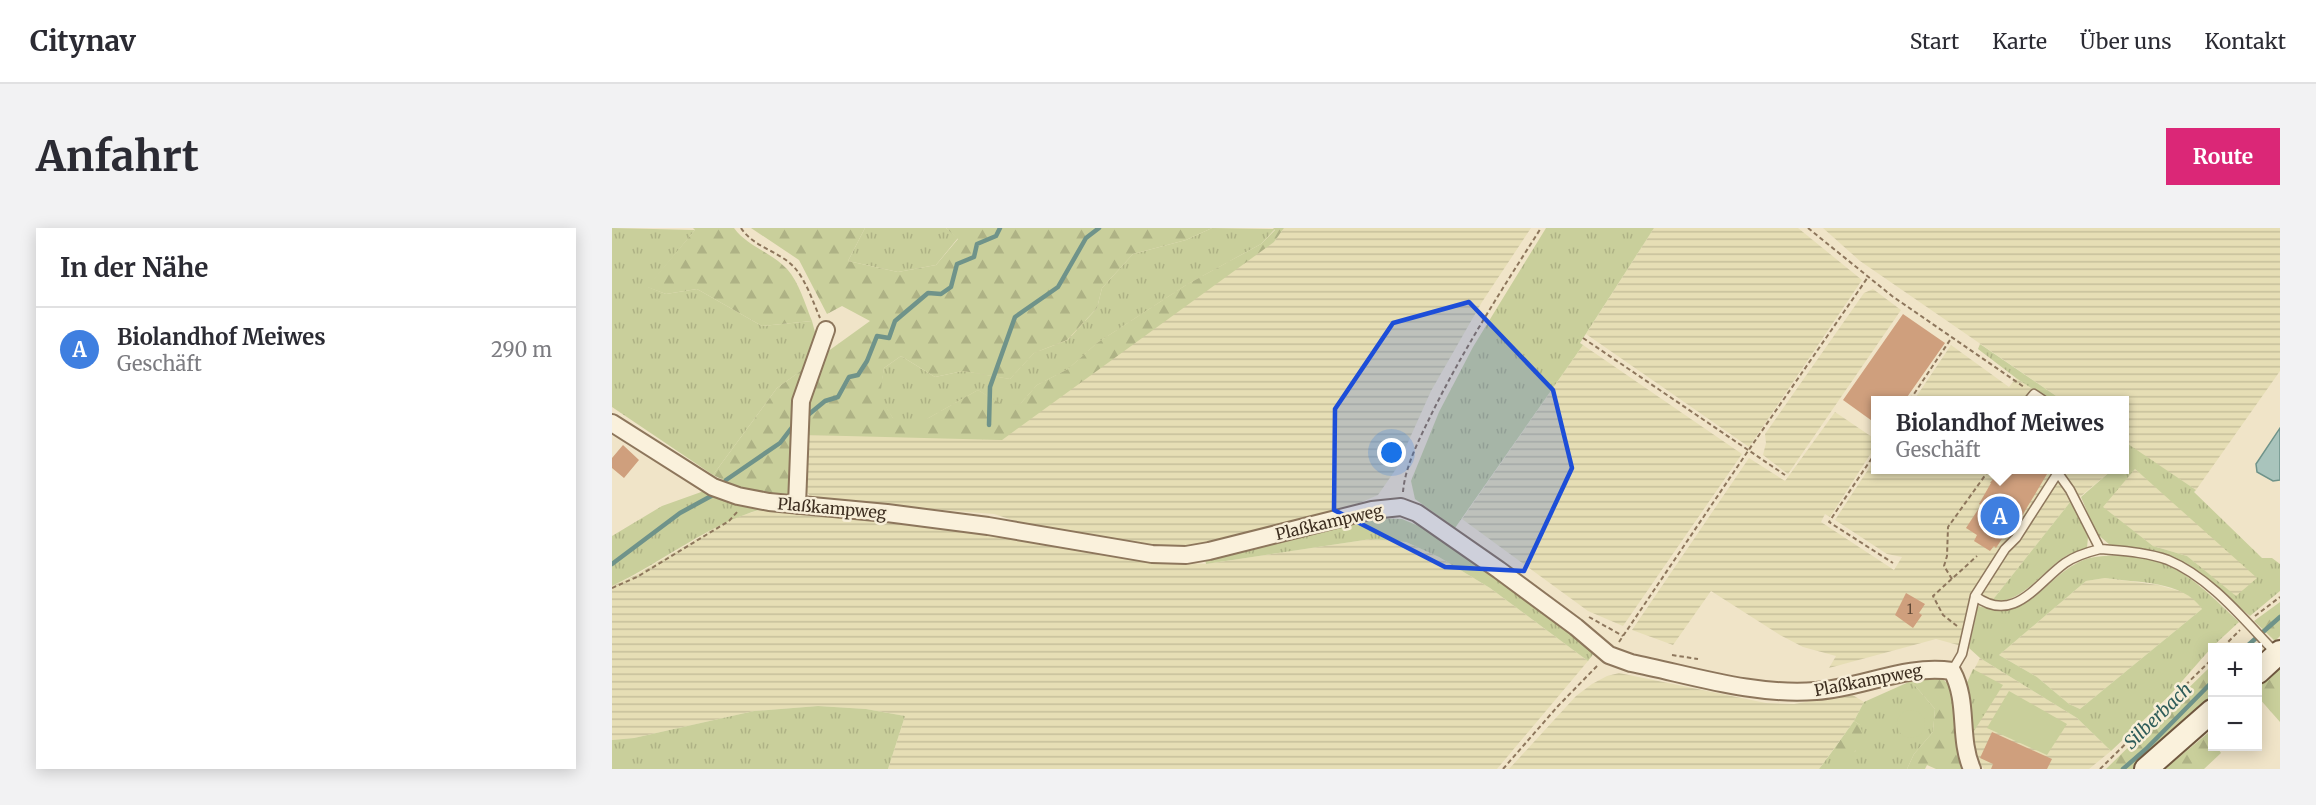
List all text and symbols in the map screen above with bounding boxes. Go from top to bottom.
text: Citynav [30,23,136,59]
text: Start [1910,28,1959,55]
text: Karte [1992,28,2047,55]
text: Über uns [2080,28,2171,55]
text: Kontakt [2204,28,2286,55]
button: Route [2166,128,2280,185]
text: Anfahrt [36,130,199,182]
text: In der Nähe [60,251,208,284]
text: Biolandhof Meiwes [117,323,326,351]
text: A [72,337,87,362]
text: 290 m [491,337,552,362]
text: Geschäft [117,351,202,376]
popup [1871,396,2129,474]
text: Biolandhof Meiwes [1896,409,2104,437]
text: Geschäft [1896,437,1980,462]
your location [1377,438,1406,467]
street label: Plaßkampweg [777,493,888,523]
pin: A [1980,494,2020,538]
street label: Plaßkampweg [1273,500,1385,544]
house number: 1 [1907,600,1913,618]
map controls [2208,643,2262,751]
button: + [2208,643,2262,697]
street label: Plaßkampweg [1812,660,1924,700]
water label: Silberbach [2119,678,2196,754]
button: − [2208,697,2262,751]

